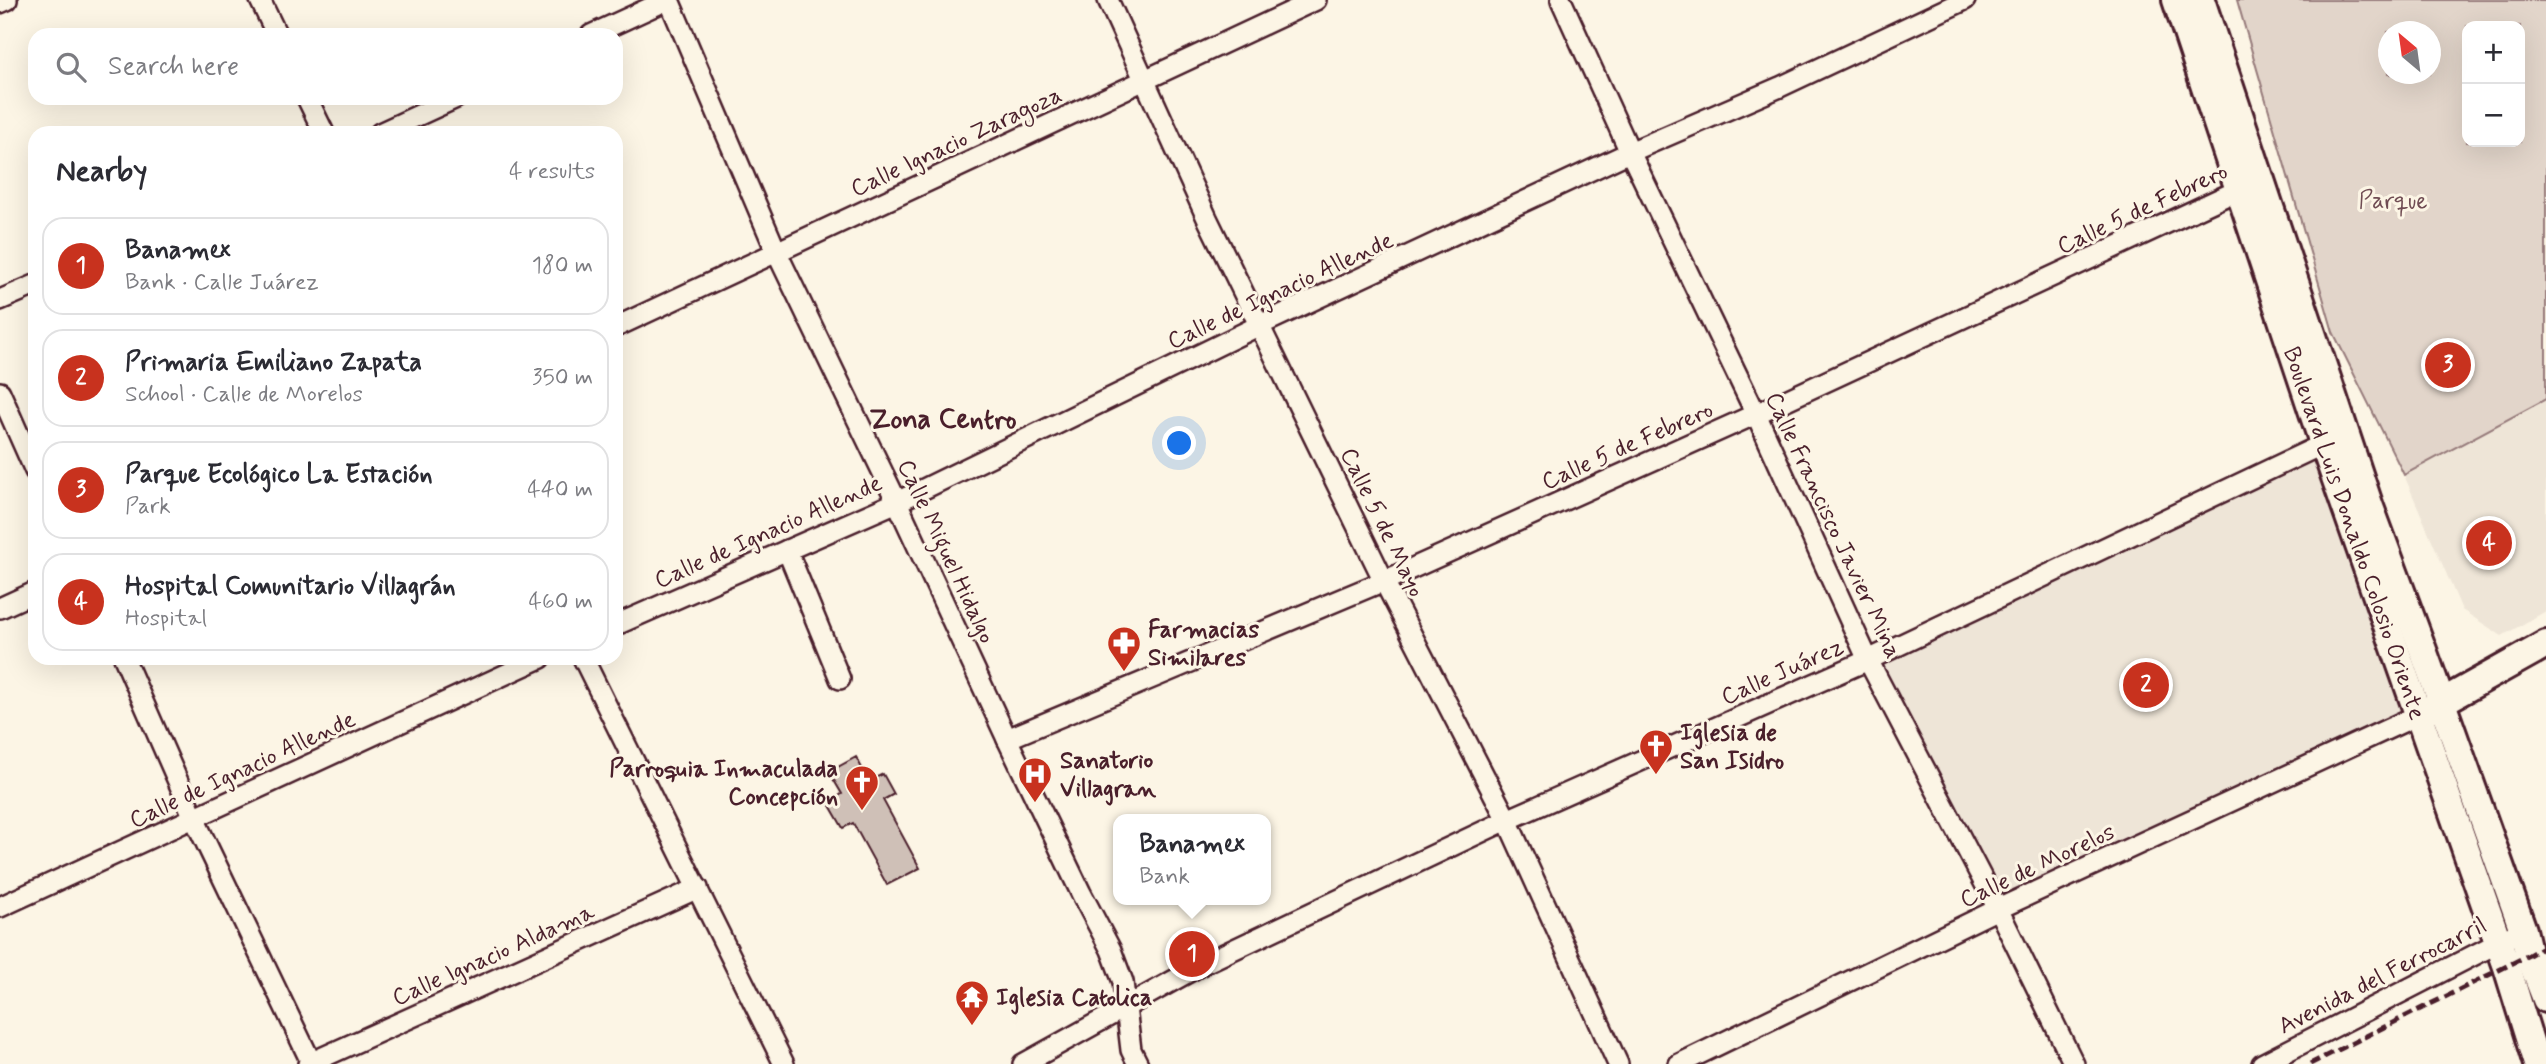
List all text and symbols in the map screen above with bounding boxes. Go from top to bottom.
north arrow [2378,21,2441,84]
map controls [2462,21,2525,147]
button: + [2462,21,2525,84]
search box [28,28,623,105]
icon: search [52,48,90,86]
text: Search here [108,50,239,84]
street label: Calle Ignacio Zaragoza [846,80,1068,207]
button: − [2462,84,2525,147]
text: Nearby [56,152,147,191]
street label: Calle 5 de Febrero [2052,156,2233,262]
text: 4 results [509,157,595,187]
park label: Parque [2358,186,2428,217]
street label: Calle de Ignacio Allende [1163,225,1399,357]
text: Banamex [125,234,231,268]
text: 1 [76,251,86,281]
text: 180 m [532,251,593,281]
text: Bank · Calle Juárez [125,268,319,298]
pin: 3 [2425,339,2471,391]
street label: Boulevard Luis Donaldo Colosio Oriente [2275,343,2432,724]
text: Primaria Emiliano Zapata [125,346,422,380]
text: 2 [75,363,87,393]
text: 350 m [532,363,593,393]
text: School · Calle de Morelos [125,380,363,410]
street label: Calle Francisco Javier Mina [1757,387,1908,664]
street label: Calle 5 de Febrero [1537,395,1718,498]
district label: Zona Centro [869,402,1017,439]
your location [1162,426,1196,460]
street label: Calle 5 de Mayo [1332,443,1431,603]
street label: Calle Miguel Hidalgo [887,455,1002,650]
text: Parque Ecológico La Estación [125,458,433,492]
street label: Calle de Ignacio Allende [650,468,887,597]
text: 3 [76,475,86,505]
text: 440 m [527,475,593,505]
text: Park [125,492,171,522]
pin: 4 [2466,517,2512,569]
text: Hospital Comunitario Villagrán [125,570,456,604]
text: 4 [74,587,88,617]
text: 460 m [529,587,593,617]
text: Hospital [125,604,207,634]
place label: Farmacias Similares [1148,615,1259,674]
pharmacy icon: Farmacias Similares [1105,624,1143,673]
street label: Calle Juárez [1717,632,1849,713]
pin: 2 [2123,659,2169,711]
street label: Calle de Ignacio Allende [125,704,361,836]
place label: Iglesia de San Isidro [1680,718,1784,777]
church icon: Iglesia de San Isidro [1637,727,1675,776]
place label: Sanatorio Villagran [1060,746,1156,806]
place label: Parroquia Inmaculada Concepción [609,754,838,813]
hospital icon: Sanatorio Villagran [1016,755,1054,804]
church icon: Parroquia Inmaculada Concepción [843,763,881,812]
popup [1113,814,1271,905]
street label: Calle de Morelos [1955,817,2120,916]
text: Banamex [1139,828,1245,862]
text: Bank [1139,862,1190,892]
street label: Calle Ignacio Aldama [388,897,600,1014]
street label: Avenida del Ferrocarril [2273,910,2492,1042]
pin: 1 [1169,928,1215,980]
temple icon: Iglesia Catolica [953,978,991,1027]
place label: Iglesia Catolica [996,983,1152,1015]

